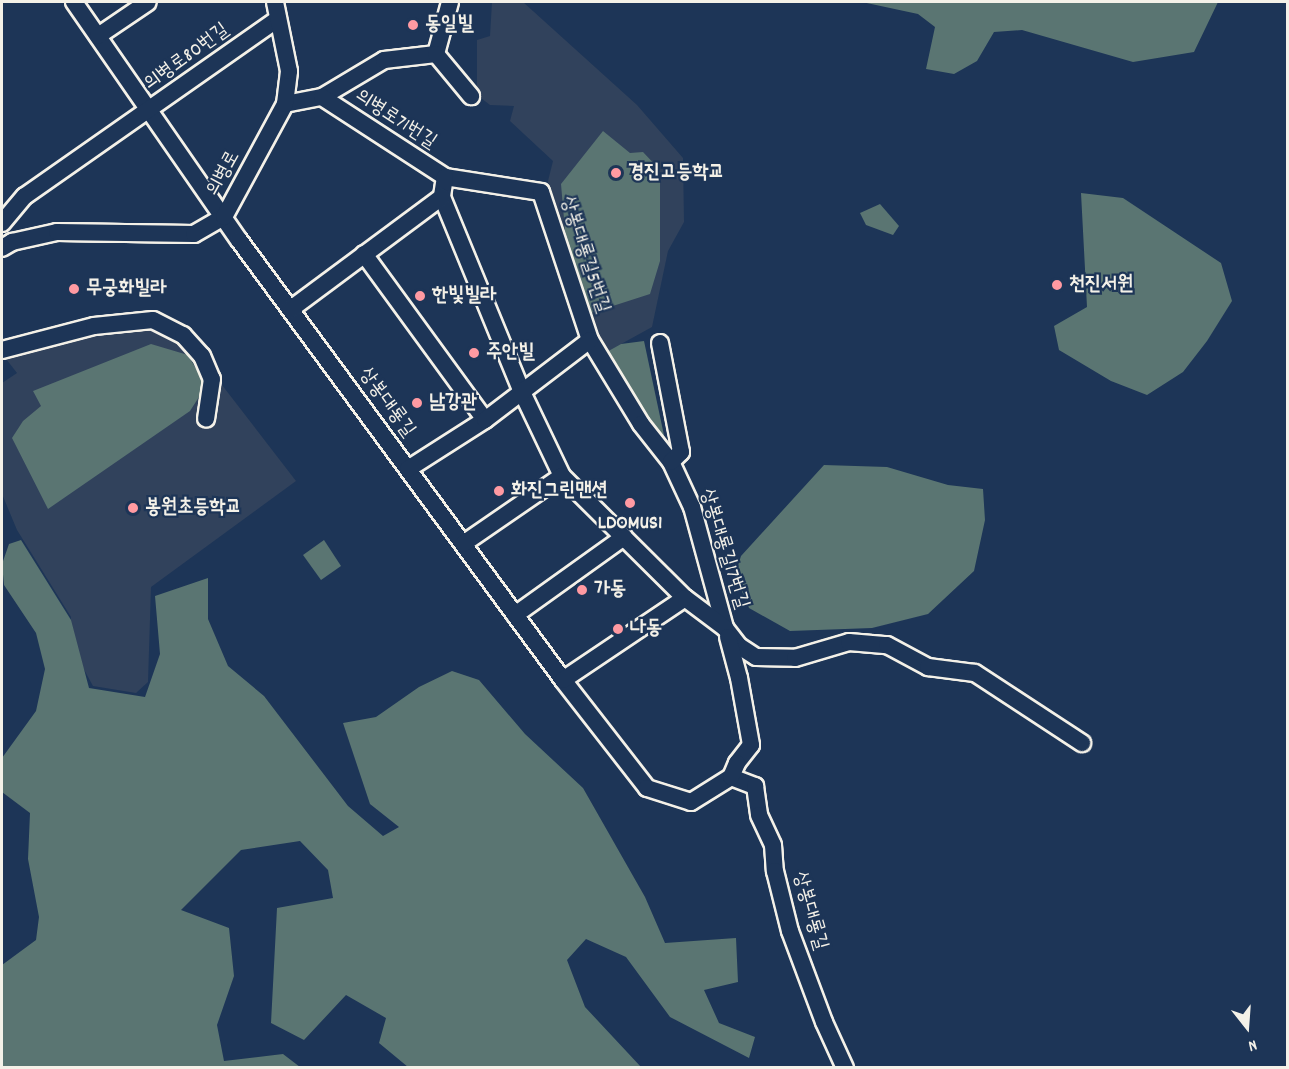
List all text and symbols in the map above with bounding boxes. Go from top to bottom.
place label: 동일빌 [425,13,473,37]
marker: 동일빌 [406,18,420,32]
street label: 의병로80번길 [140,19,234,97]
street label: 의병로71번길 [350,85,440,155]
street label: 의병로 [202,147,246,201]
place label: 경진고등학교 [628,161,725,185]
marker: 경진고등학교 [609,166,623,180]
street label: 상봉대룡길5번길 [554,193,614,317]
place label: 천진서원 [1069,273,1133,297]
place label: 무궁화빌라 [86,277,166,301]
marker: 천진서원 [1050,278,1064,292]
marker: 무궁화빌라 [67,282,81,296]
place label: 한빛빌라 [432,284,496,308]
marker: 한빛빌라 [413,289,427,303]
place label: 주안빌 [486,341,534,365]
marker: 주안빌 [467,346,481,360]
street label: 상봉대룡길 [353,363,419,443]
place label: 남강관 [429,391,477,415]
marker: 남강관 [410,396,424,410]
place label: 화진그린맨션 [511,479,608,503]
marker: 화진그린맨션 [492,484,506,498]
street label: 상봉대룡길17번길 [693,486,753,612]
place label: 봉원초등학교 [145,496,242,520]
marker: LDOMUS1 [623,496,637,510]
marker: 봉원초등학교 [126,501,140,515]
place label: LDOMUS1 [598,512,662,536]
place label: 가동 [594,578,626,602]
marker: 가동 [575,583,589,597]
place label: 나동 [630,617,662,641]
marker: 나동 [611,622,625,636]
street label: 상봉대룡길 [786,869,832,953]
north arrow [1217,997,1277,1057]
text: N [1245,1033,1260,1057]

